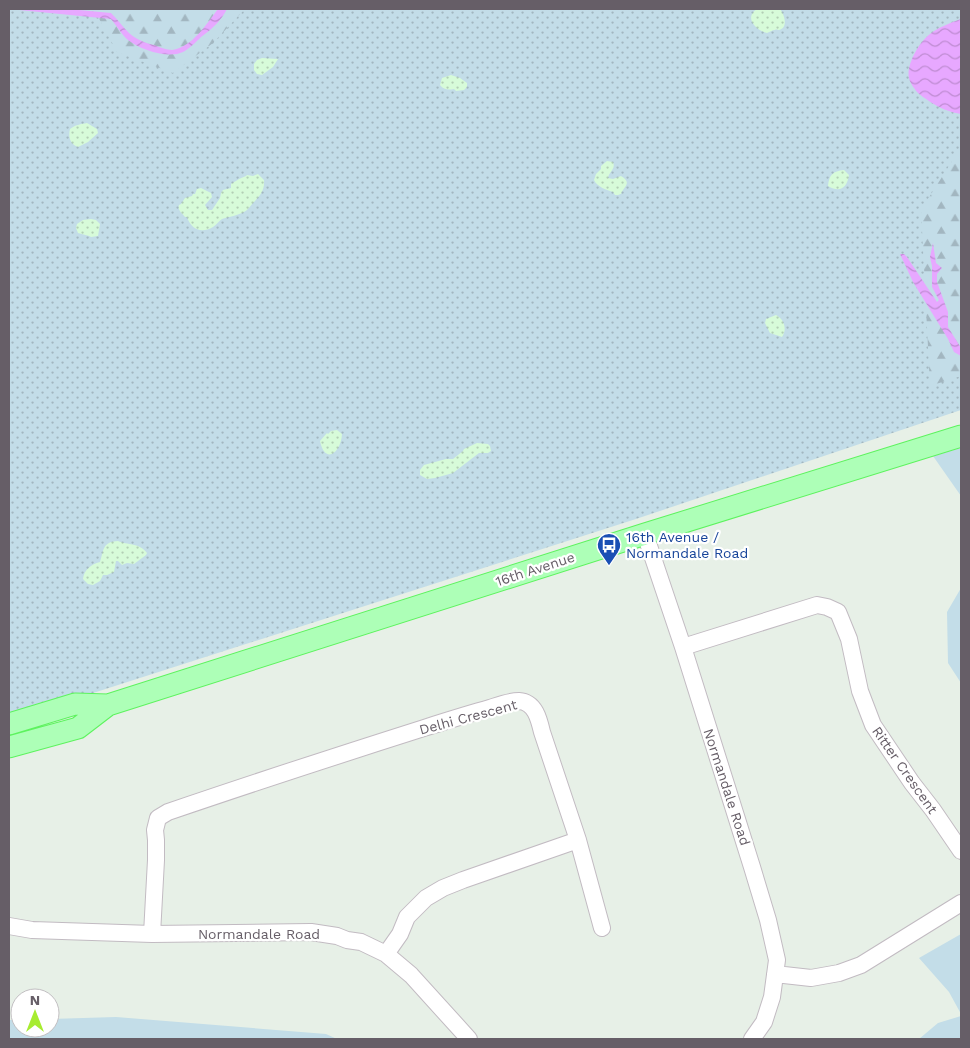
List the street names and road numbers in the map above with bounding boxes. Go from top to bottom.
street label: 16th Avenue [493,549,577,589]
street label: Delhi Crescent [417,696,519,738]
street label: Ritter Crescent [869,723,941,817]
street label: Normandale Road [701,726,753,848]
street label: Normandale Road [198,926,320,942]

